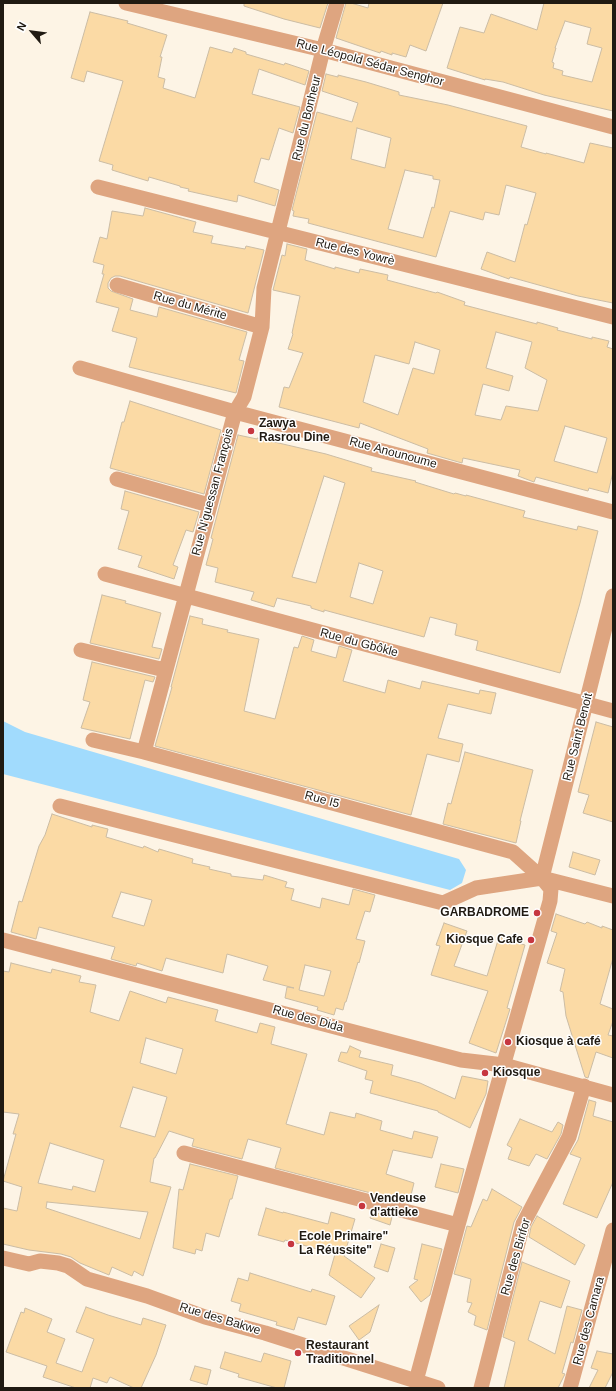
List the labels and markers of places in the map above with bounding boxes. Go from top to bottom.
place label: Zawya Rasrou Dine [259,417,330,445]
marker: Zawya Rasrou Dine [246,426,256,436]
place label: GARBADROME [440,906,529,920]
marker: GARBADROME [532,908,542,918]
place label: Kiosque Cafe [446,933,523,947]
marker: Kiosque Cafe [526,935,536,945]
place label: Kiosque à café [516,1035,601,1049]
marker: Kiosque à café [503,1037,513,1047]
place label: Kiosque [493,1066,540,1080]
marker: Kiosque [480,1068,490,1078]
place label: Vendeuse d'attieke [370,1192,426,1220]
marker: Vendeuse d'attieke [357,1201,367,1211]
place label: Ecole Primaire" La Réussite" [299,1230,388,1258]
marker: Ecole Primaire" La Réussite" [286,1239,296,1249]
place label: Restaurant Traditionnel [306,1339,374,1367]
marker: Restaurant Traditionnel [293,1348,303,1358]

